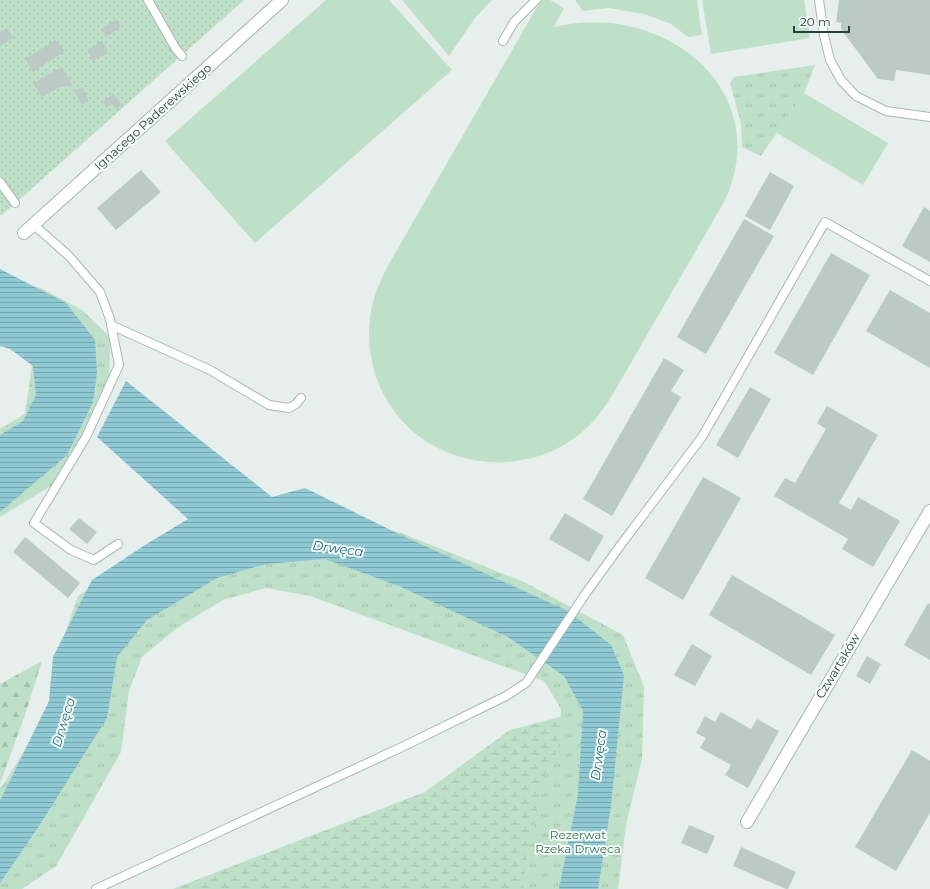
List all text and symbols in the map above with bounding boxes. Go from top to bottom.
scale bar [794,8,849,34]
text: 20 m [800,14,831,29]
street label: Ignacego Paderewskiego [91,60,214,173]
water label: Drwęca [312,537,365,560]
street label: Czwartaków [812,630,863,701]
water label: Drwęca [48,695,78,749]
water label: Drwęca [587,728,610,781]
park label: Rezerwat Rzeka Drwęca [535,827,621,856]

